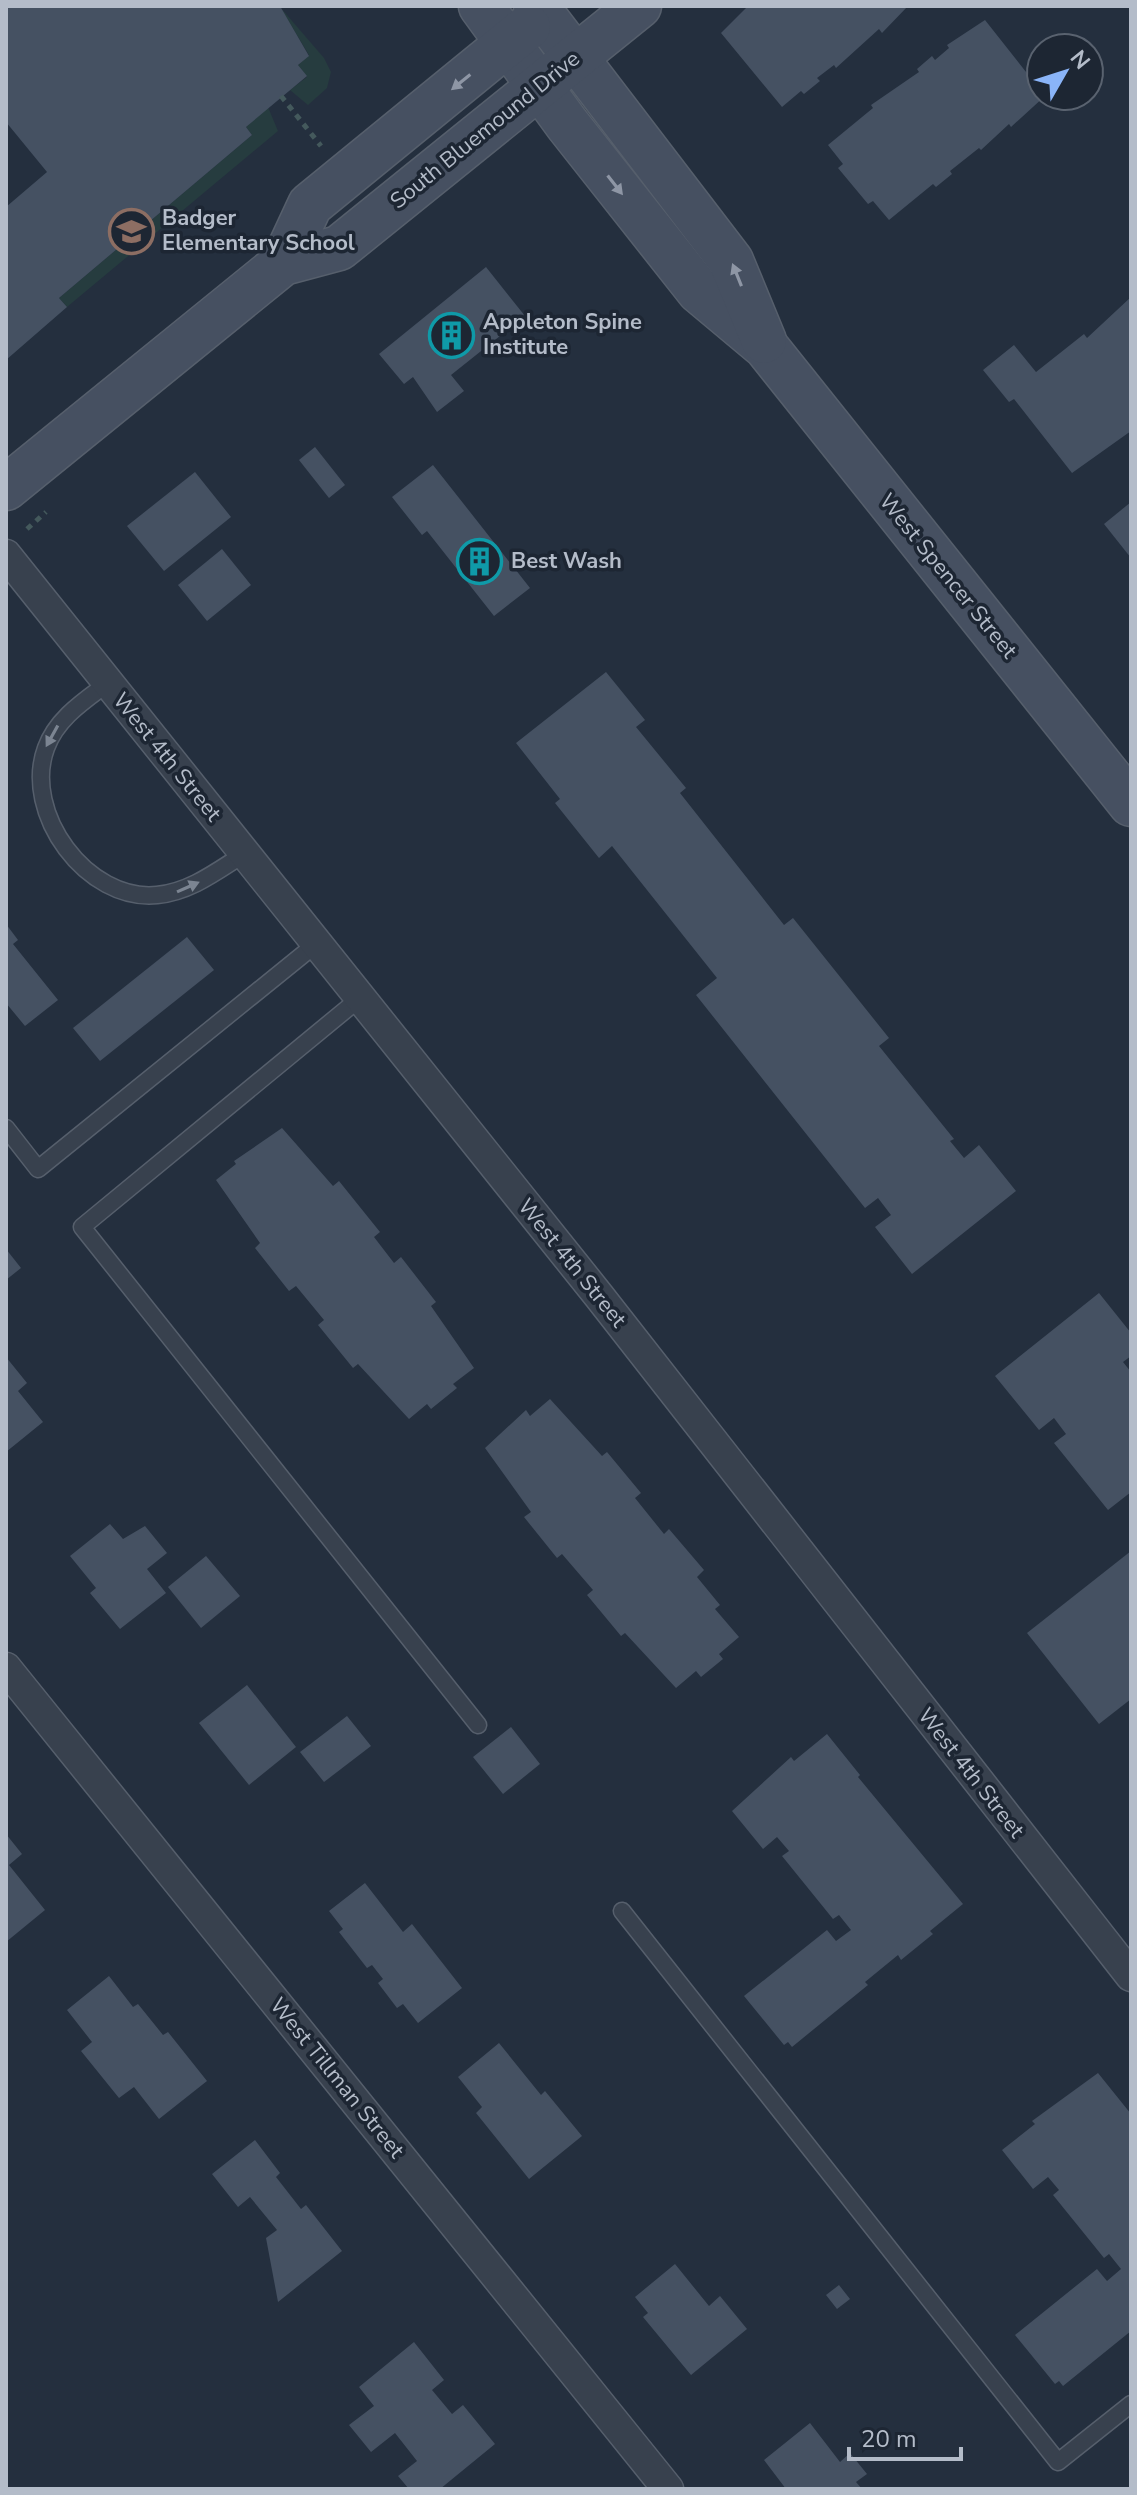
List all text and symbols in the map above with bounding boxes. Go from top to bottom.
north arrow [1025,32,1105,112]
street label: South Bluemound Drive [384,44,586,216]
text: N [1063,44,1097,76]
one-way arrow [451,73,471,90]
one-way arrow [606,175,622,195]
place label: Badger Elementary School [162,203,355,258]
school or university icon: Badger Elementary School [107,207,155,255]
one-way arrow [730,263,743,287]
place label: Appleton Spine Institute [483,307,642,362]
building icon: Appleton Spine Institute [428,311,476,359]
street label: West Spencer Street [872,487,1024,665]
building icon: Best Wash [456,537,504,585]
place label: Best Wash [511,546,622,576]
street label: West 4th Street [106,686,228,828]
one-way arrow [46,725,60,747]
one-way arrow [177,880,200,893]
street label: West 4th Street [511,1192,633,1334]
street label: West 4th Street [911,1702,1031,1845]
street label: West Tillman Street [263,1991,411,2165]
scale bar [849,2411,961,2461]
text: 20 m [861,2423,917,2455]

